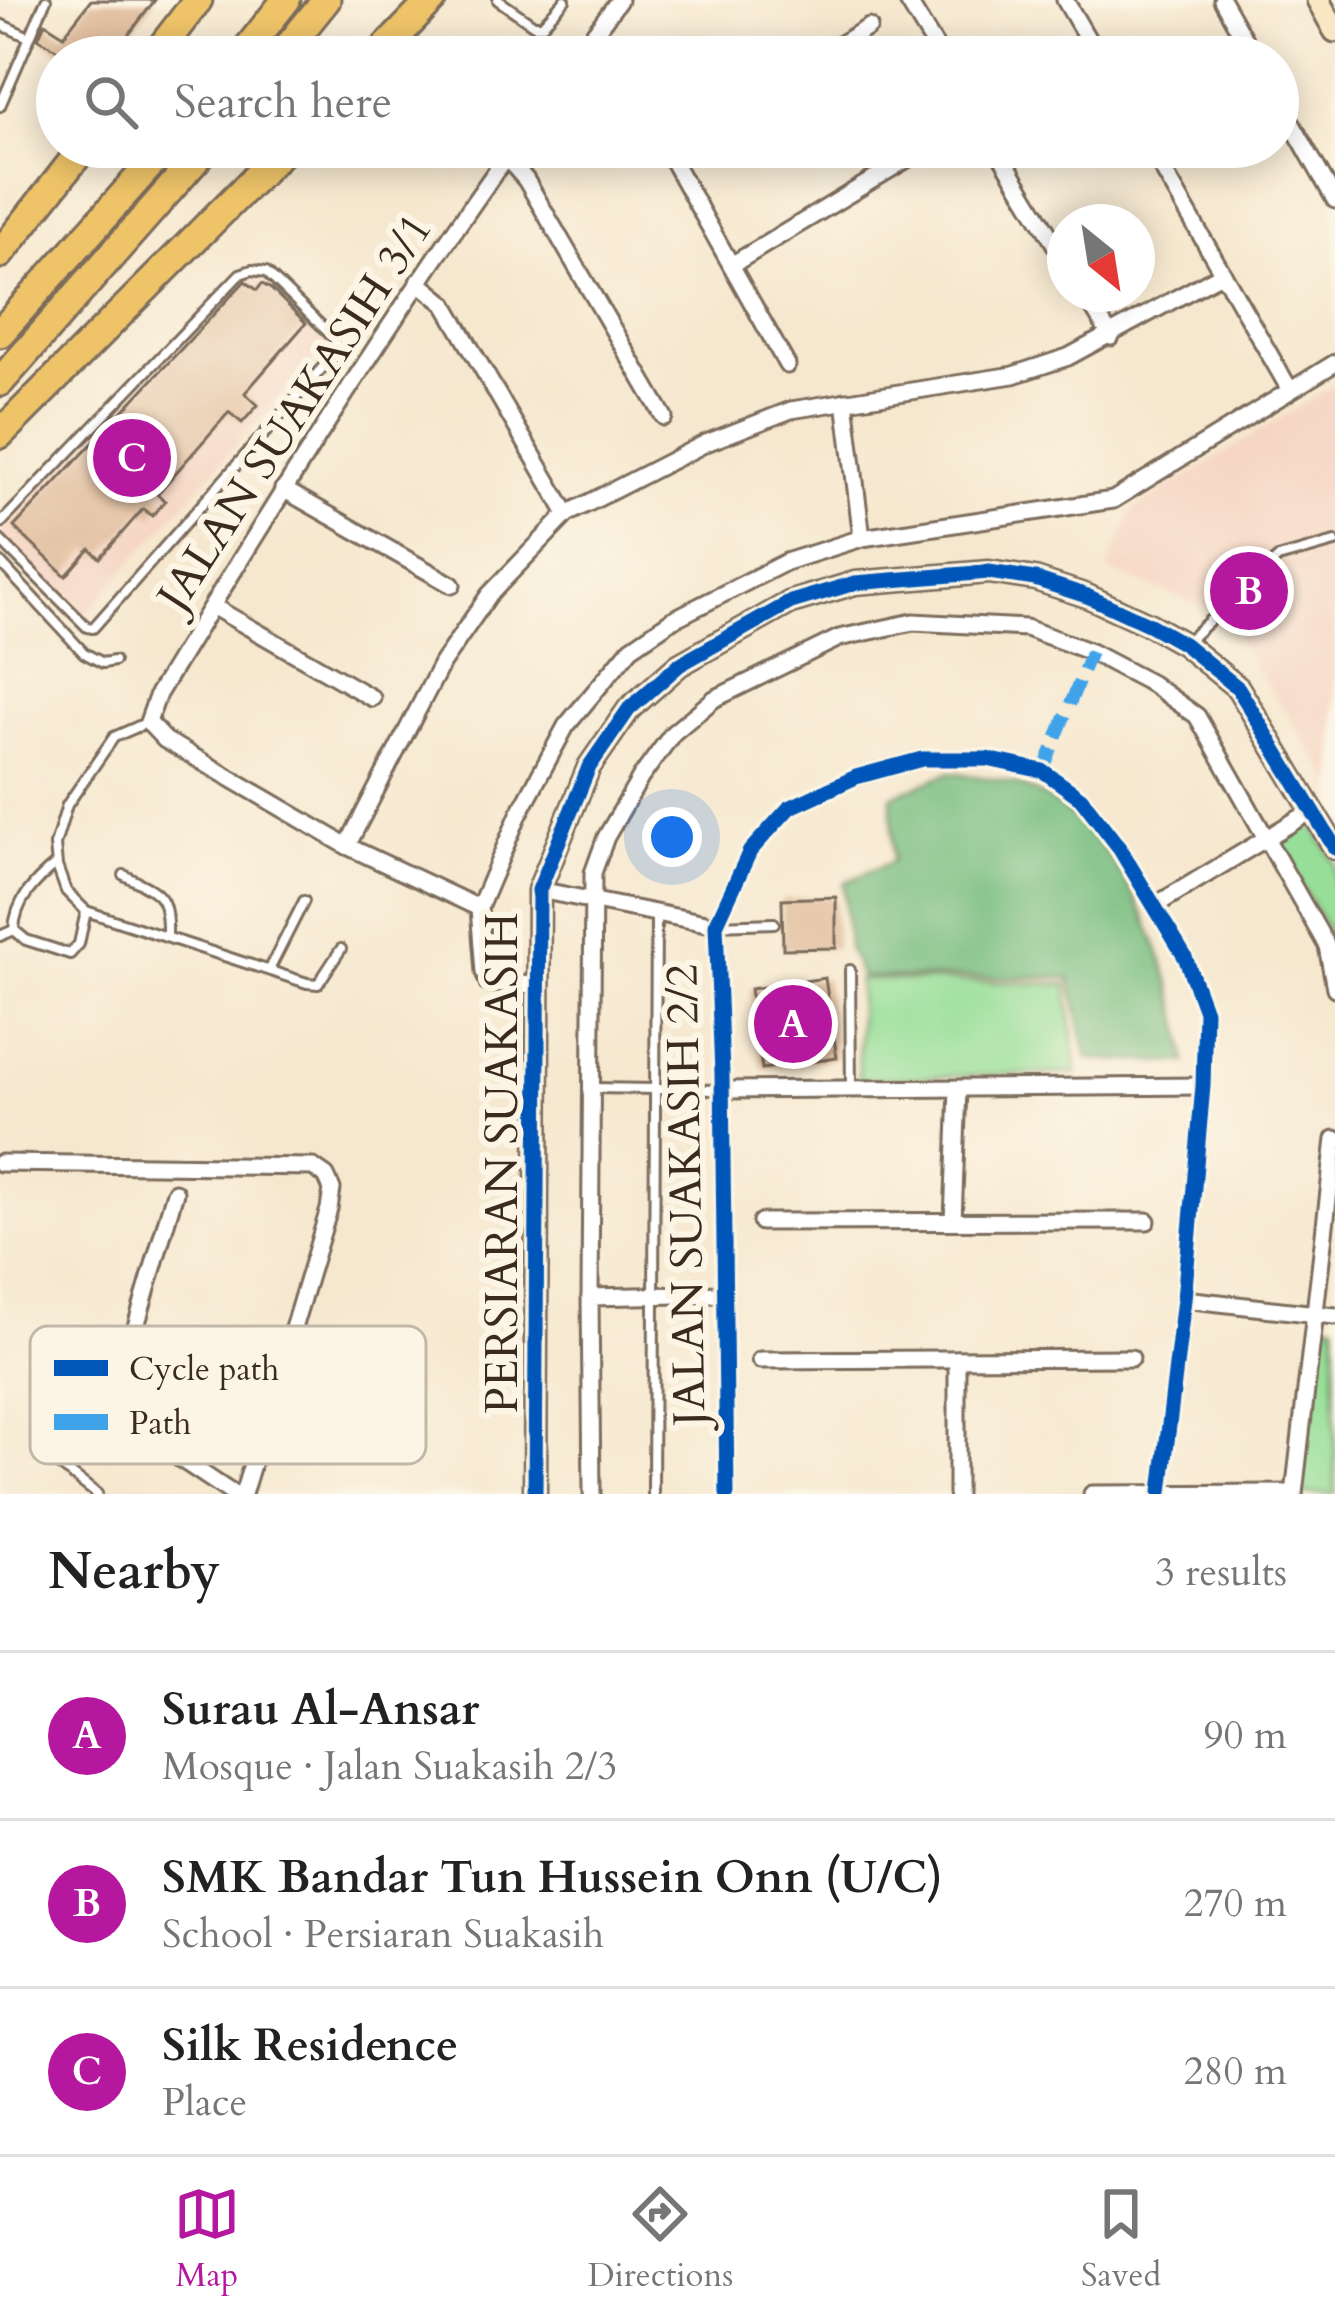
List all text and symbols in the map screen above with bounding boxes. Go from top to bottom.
search box [36,36,1299,168]
icon: search [78,69,144,135]
text: Search here [174,72,392,133]
street label: JALAN SUAKASIH 3/1 [140,202,446,627]
north arrow [1047,204,1155,312]
pin: C [93,413,171,503]
pin: B [1210,546,1288,636]
your location [642,807,702,867]
street label: PERSIARAN SUAKASIH [472,912,533,1414]
street label: JALAN SUAKASIH 2/2 [651,963,721,1433]
pin: A [754,979,832,1069]
legend [30,1326,426,1464]
text: Cycle path [129,1347,279,1392]
text: Path [129,1401,191,1446]
text: Nearby [48,1537,220,1607]
text: 3 results [1155,1546,1287,1599]
text: Surau Al-Ansar [162,1679,479,1740]
text: A [72,1709,102,1762]
text: 90 m [1204,1709,1287,1762]
text: Mosque · Jalan Suakasih 2/3 [162,1740,617,1793]
text: SMK Bandar Tun Hussein Onn (U/C) [162,1847,943,1908]
text: B [73,1877,101,1930]
text: 270 m [1184,1877,1287,1930]
text: School · Persiaran Suakasih [162,1908,604,1961]
text: Silk Residence [162,2015,458,2076]
text: C [72,2045,102,2098]
text: 280 m [1184,2045,1287,2098]
text: Place [162,2076,247,2129]
tab: Map [174,2181,240,2298]
tab: Directions [588,2181,733,2298]
tab: Saved [1081,2181,1161,2298]

